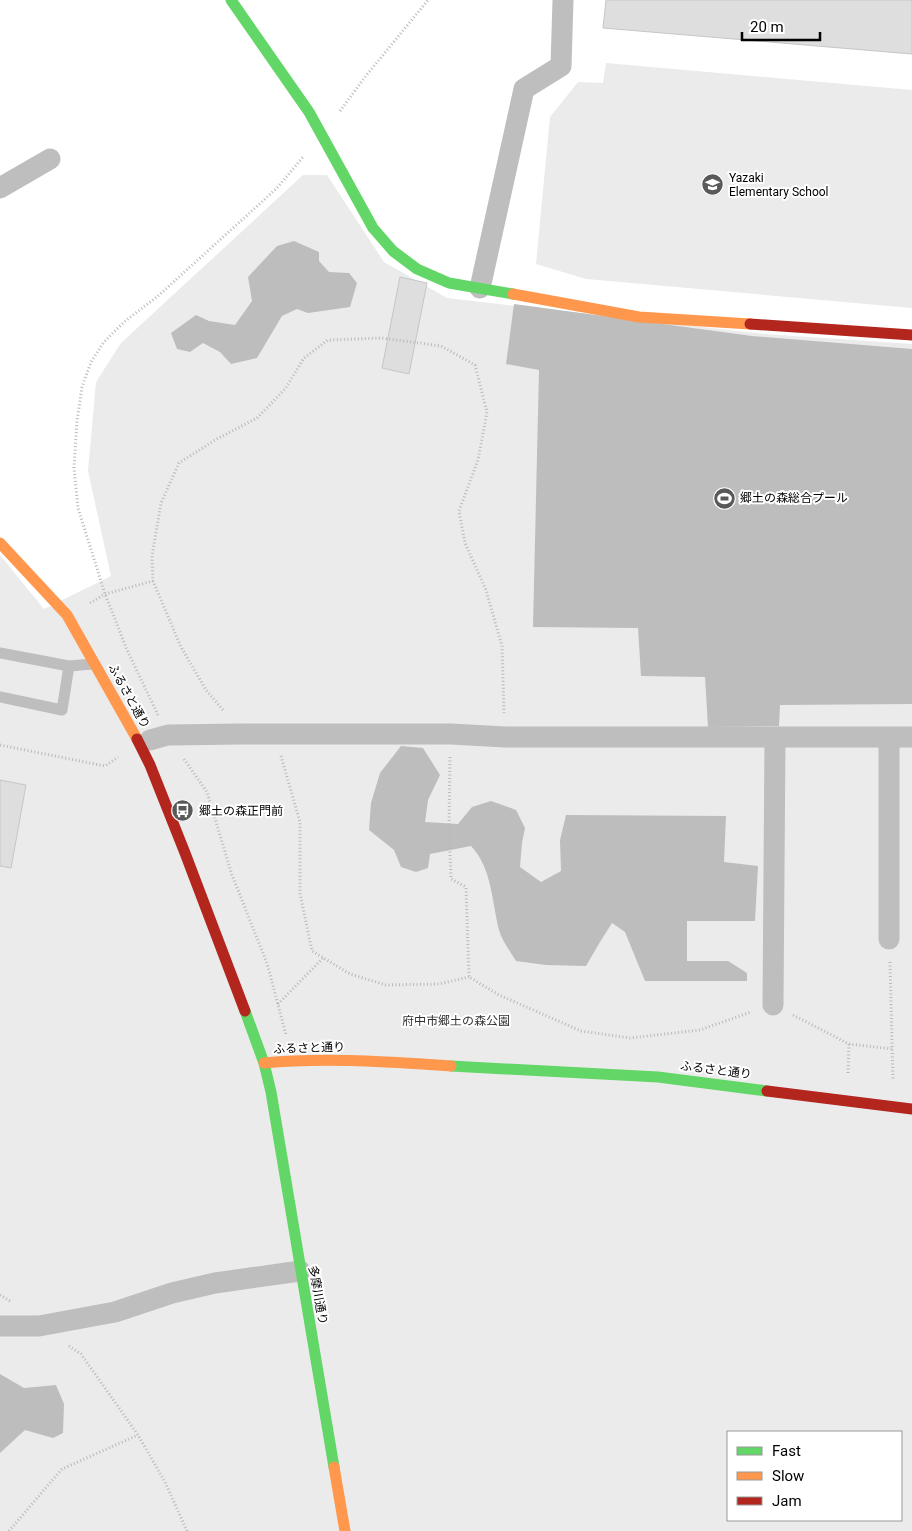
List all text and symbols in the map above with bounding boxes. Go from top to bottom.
scale bar [742,10,820,42]
text: 20 m [750,18,784,36]
place label: Yazaki Elementary School [729,171,829,199]
school or university icon: Yazaki Elementary School [701,173,725,197]
sports icon: 郷土の森総合プール [712,486,736,510]
place label: 郷土の森総合プール [740,491,848,505]
street label: ふるさと通り [105,661,153,731]
bus stop icon: 郷土の森正門前 [171,799,195,823]
place label: 郷土の森正門前 [199,804,283,818]
park label: 府中市郷土の森公園 [402,1014,510,1028]
street label: ふるさと通り [273,1040,345,1056]
street label: ふるさと通り [679,1059,753,1081]
street label: 多摩川通り [306,1264,330,1326]
legend [727,1431,902,1521]
text: Fast [772,1442,801,1460]
text: Slow [772,1467,804,1485]
text: Jam [772,1492,802,1510]

